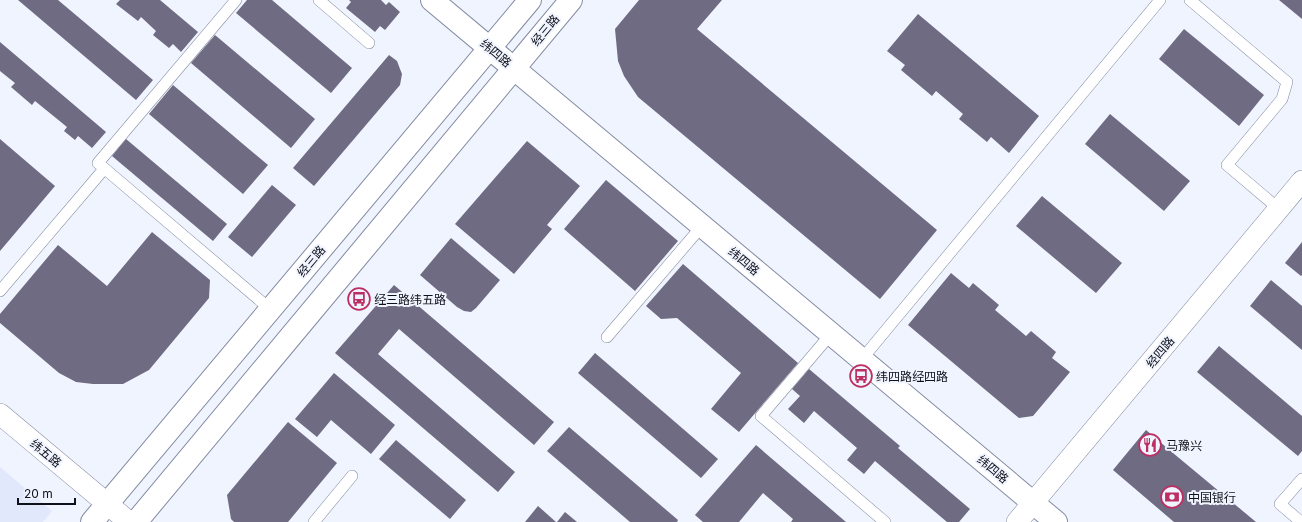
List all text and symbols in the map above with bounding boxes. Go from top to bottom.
street label: 经三路 [528,11,562,49]
street label: 纬四路 [477,36,515,70]
street label: 经三路 [294,242,328,280]
street label: 纬四路 [725,244,763,278]
bus stop icon: 经三路纬五路 [346,286,372,312]
place label: 经三路纬五路 [374,292,446,307]
street label: 经四路 [1143,333,1177,371]
bus stop icon: 纬四路经四路 [848,363,874,389]
place label: 纬四路经四路 [876,369,948,384]
restaurant icon: 马豫兴 [1137,432,1163,458]
street label: 纬五路 [27,436,65,470]
place label: 马豫兴 [1166,438,1202,453]
street label: 纬四路 [974,452,1012,486]
scale bar [18,480,75,506]
bank icon: 中国银行 [1159,484,1185,510]
text: 20 m [24,486,53,501]
place label: 中国银行 [1188,490,1236,505]

